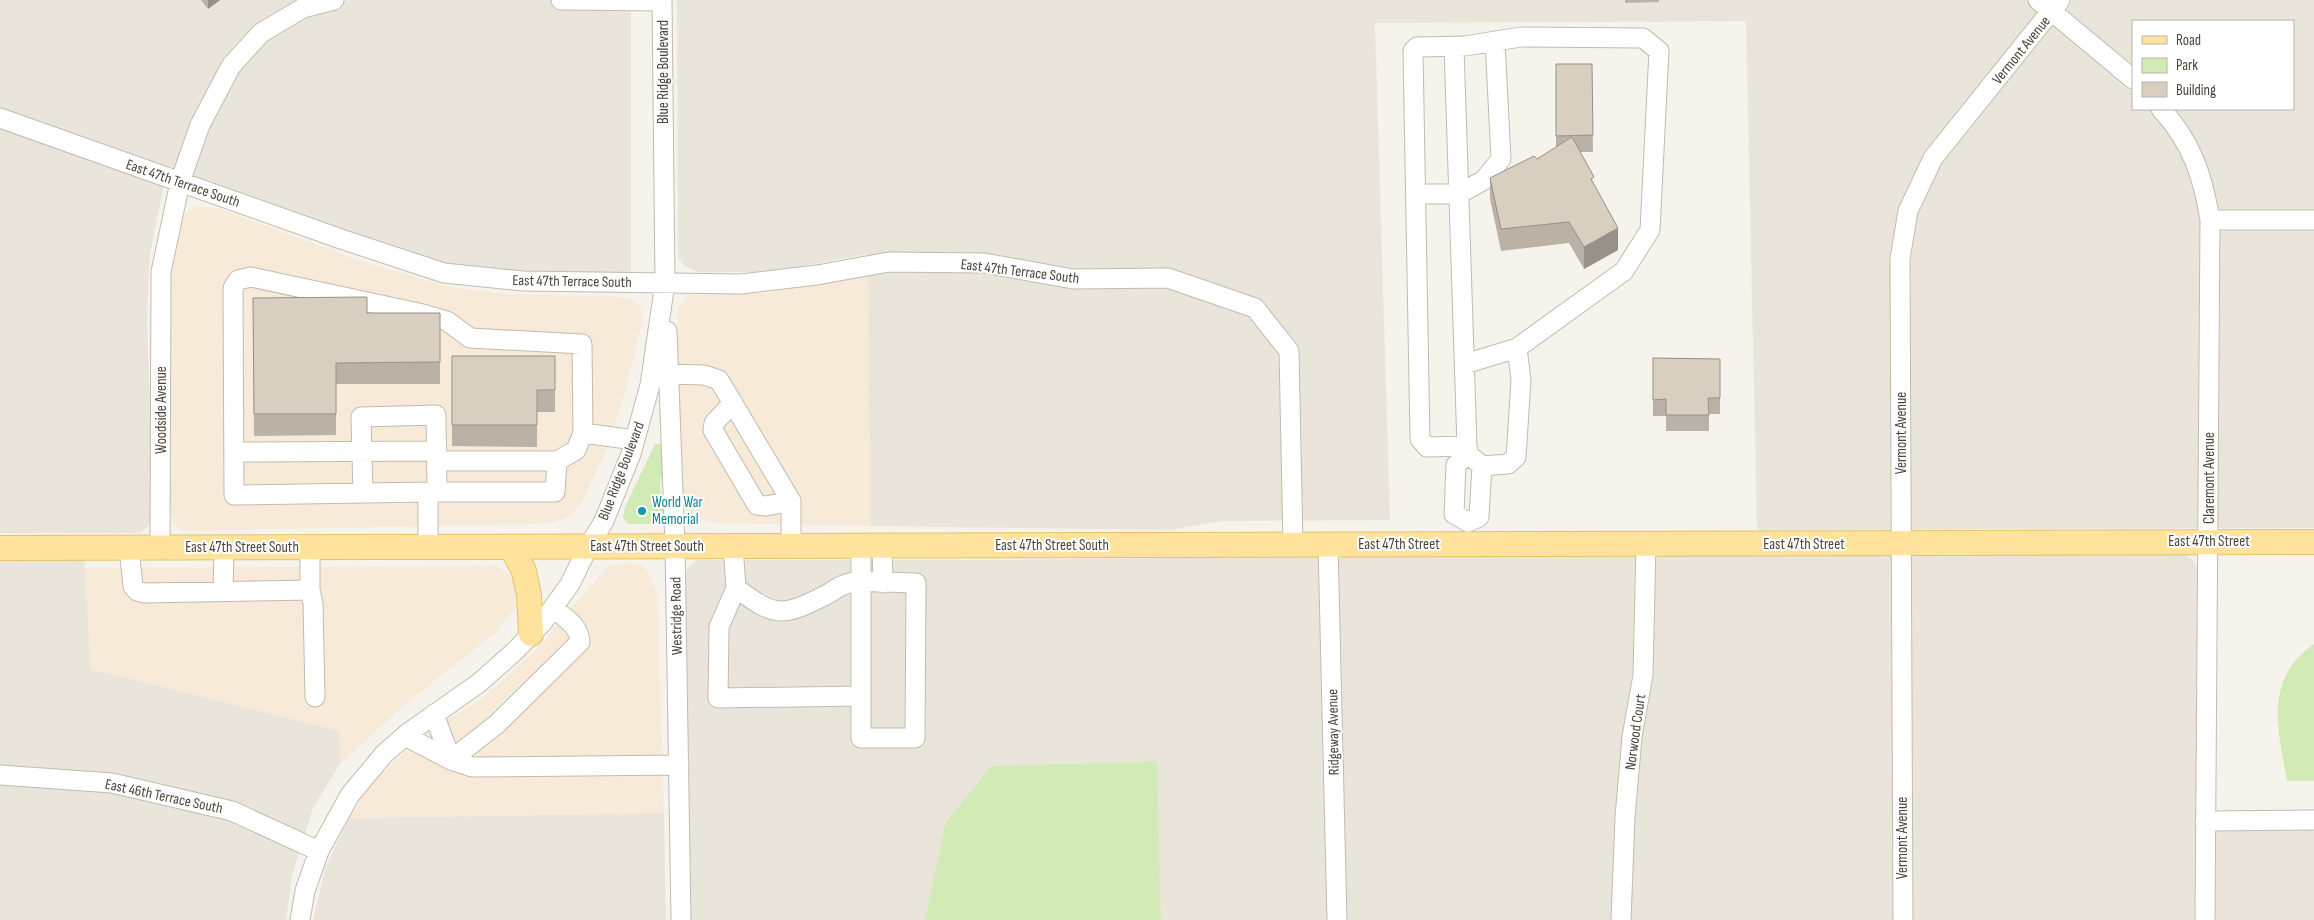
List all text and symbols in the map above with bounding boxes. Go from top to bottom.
street label: Vermont Avenue [1988,12,2055,88]
street label: Blue Ridge Boulevard [654,20,673,124]
legend [2132,20,2294,110]
text: Road [2176,31,2201,50]
text: Park [2176,56,2198,75]
text: Building [2176,81,2216,100]
street label: East 47th Terrace South [123,155,242,212]
street label: East 47th Terrace South [960,255,1080,288]
street label: East 47th Terrace South [512,271,632,292]
street label: Woodside Avenue [152,366,171,454]
street label: Vermont Avenue [1892,392,1911,474]
street label: Blue Ridge Boulevard [594,419,649,523]
street label: Claremont Avenue [2200,432,2219,524]
place label: World War Memorial [652,493,704,529]
marker: World War Memorial [636,505,648,517]
street label: East 47th Street [2168,532,2250,551]
street label: East 47th Street [1358,535,1440,554]
street label: East 47th Street [1763,535,1845,554]
street label: East 47th Street South [995,536,1109,555]
street label: East 47th Street South [590,537,704,556]
street label: East 47th Street South [185,538,299,557]
street label: Westridge Road [666,577,687,655]
street label: Ridgeway Avenue [1323,689,1344,775]
street label: Norwood Court [1621,692,1650,771]
street label: East 46th Terrace South [103,775,224,818]
street label: Vermont Avenue [1893,797,1912,879]

